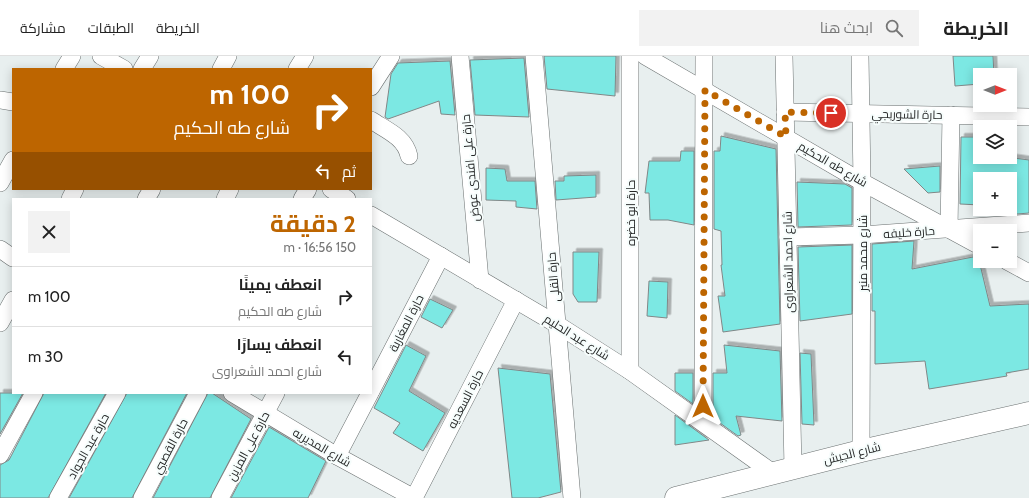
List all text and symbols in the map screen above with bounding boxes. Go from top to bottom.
search box [639,10,919,46]
icon: search [883,17,905,39]
text: الخريطة [943,17,1009,40]
text: مشاركة [20,19,66,37]
text: الطبقات [88,19,134,37]
text: الخريطة [156,19,200,37]
text: ابحث هنا [820,19,873,37]
north arrow [973,68,1017,112]
map controls [973,68,1017,268]
text: 100 m [209,77,290,111]
icon: right [304,84,356,136]
pin [814,96,848,130]
icon: arrive [820,102,842,124]
street label: حارة الشوربجي [871,106,943,125]
street label: حارة على افندى عوض [458,114,482,222]
text: شارع طه الحكيم [174,117,290,139]
button: layers [973,120,1017,164]
street label: شارع طه الحكيم [795,138,870,191]
icon: left [312,160,334,182]
text: ثم [342,163,356,181]
button: + [973,172,1017,216]
street label: حارة ابو خضره [623,180,638,246]
text: 2 دقيقة [270,209,356,238]
button: close [28,211,70,253]
street label: شارع احمد الشعراوى [780,211,797,313]
street label: شارع محمد منير [855,215,871,292]
street label: حارة خليفه [883,223,935,241]
button: − [973,224,1017,268]
text: 150 m · 16:56 [284,239,356,255]
street label: حارة القلى [543,251,563,303]
text: انعطف يمينًا [239,276,322,294]
icon: right [334,286,356,308]
text: 100 m [28,288,70,306]
street label: حارة المغاربة [385,292,427,354]
text: شارع طه الحكيم [238,303,322,319]
street label: شارع عبد الحليم [541,311,613,364]
text: انعطف يسارًا [237,336,322,354]
icon: left [334,346,356,368]
text: 30 m [28,348,63,366]
text: شارع احمد الشعراوى [212,363,322,379]
street label: حارة السعديه [444,367,486,431]
position arrow [682,385,724,427]
street label: حارة على المزين [223,409,273,483]
street label: حارة عبد الجواد [64,411,112,481]
street label: حارة القصبي [149,416,194,478]
street label: شارع المديريه [290,424,354,471]
street label: شارع الجيش [822,439,882,468]

